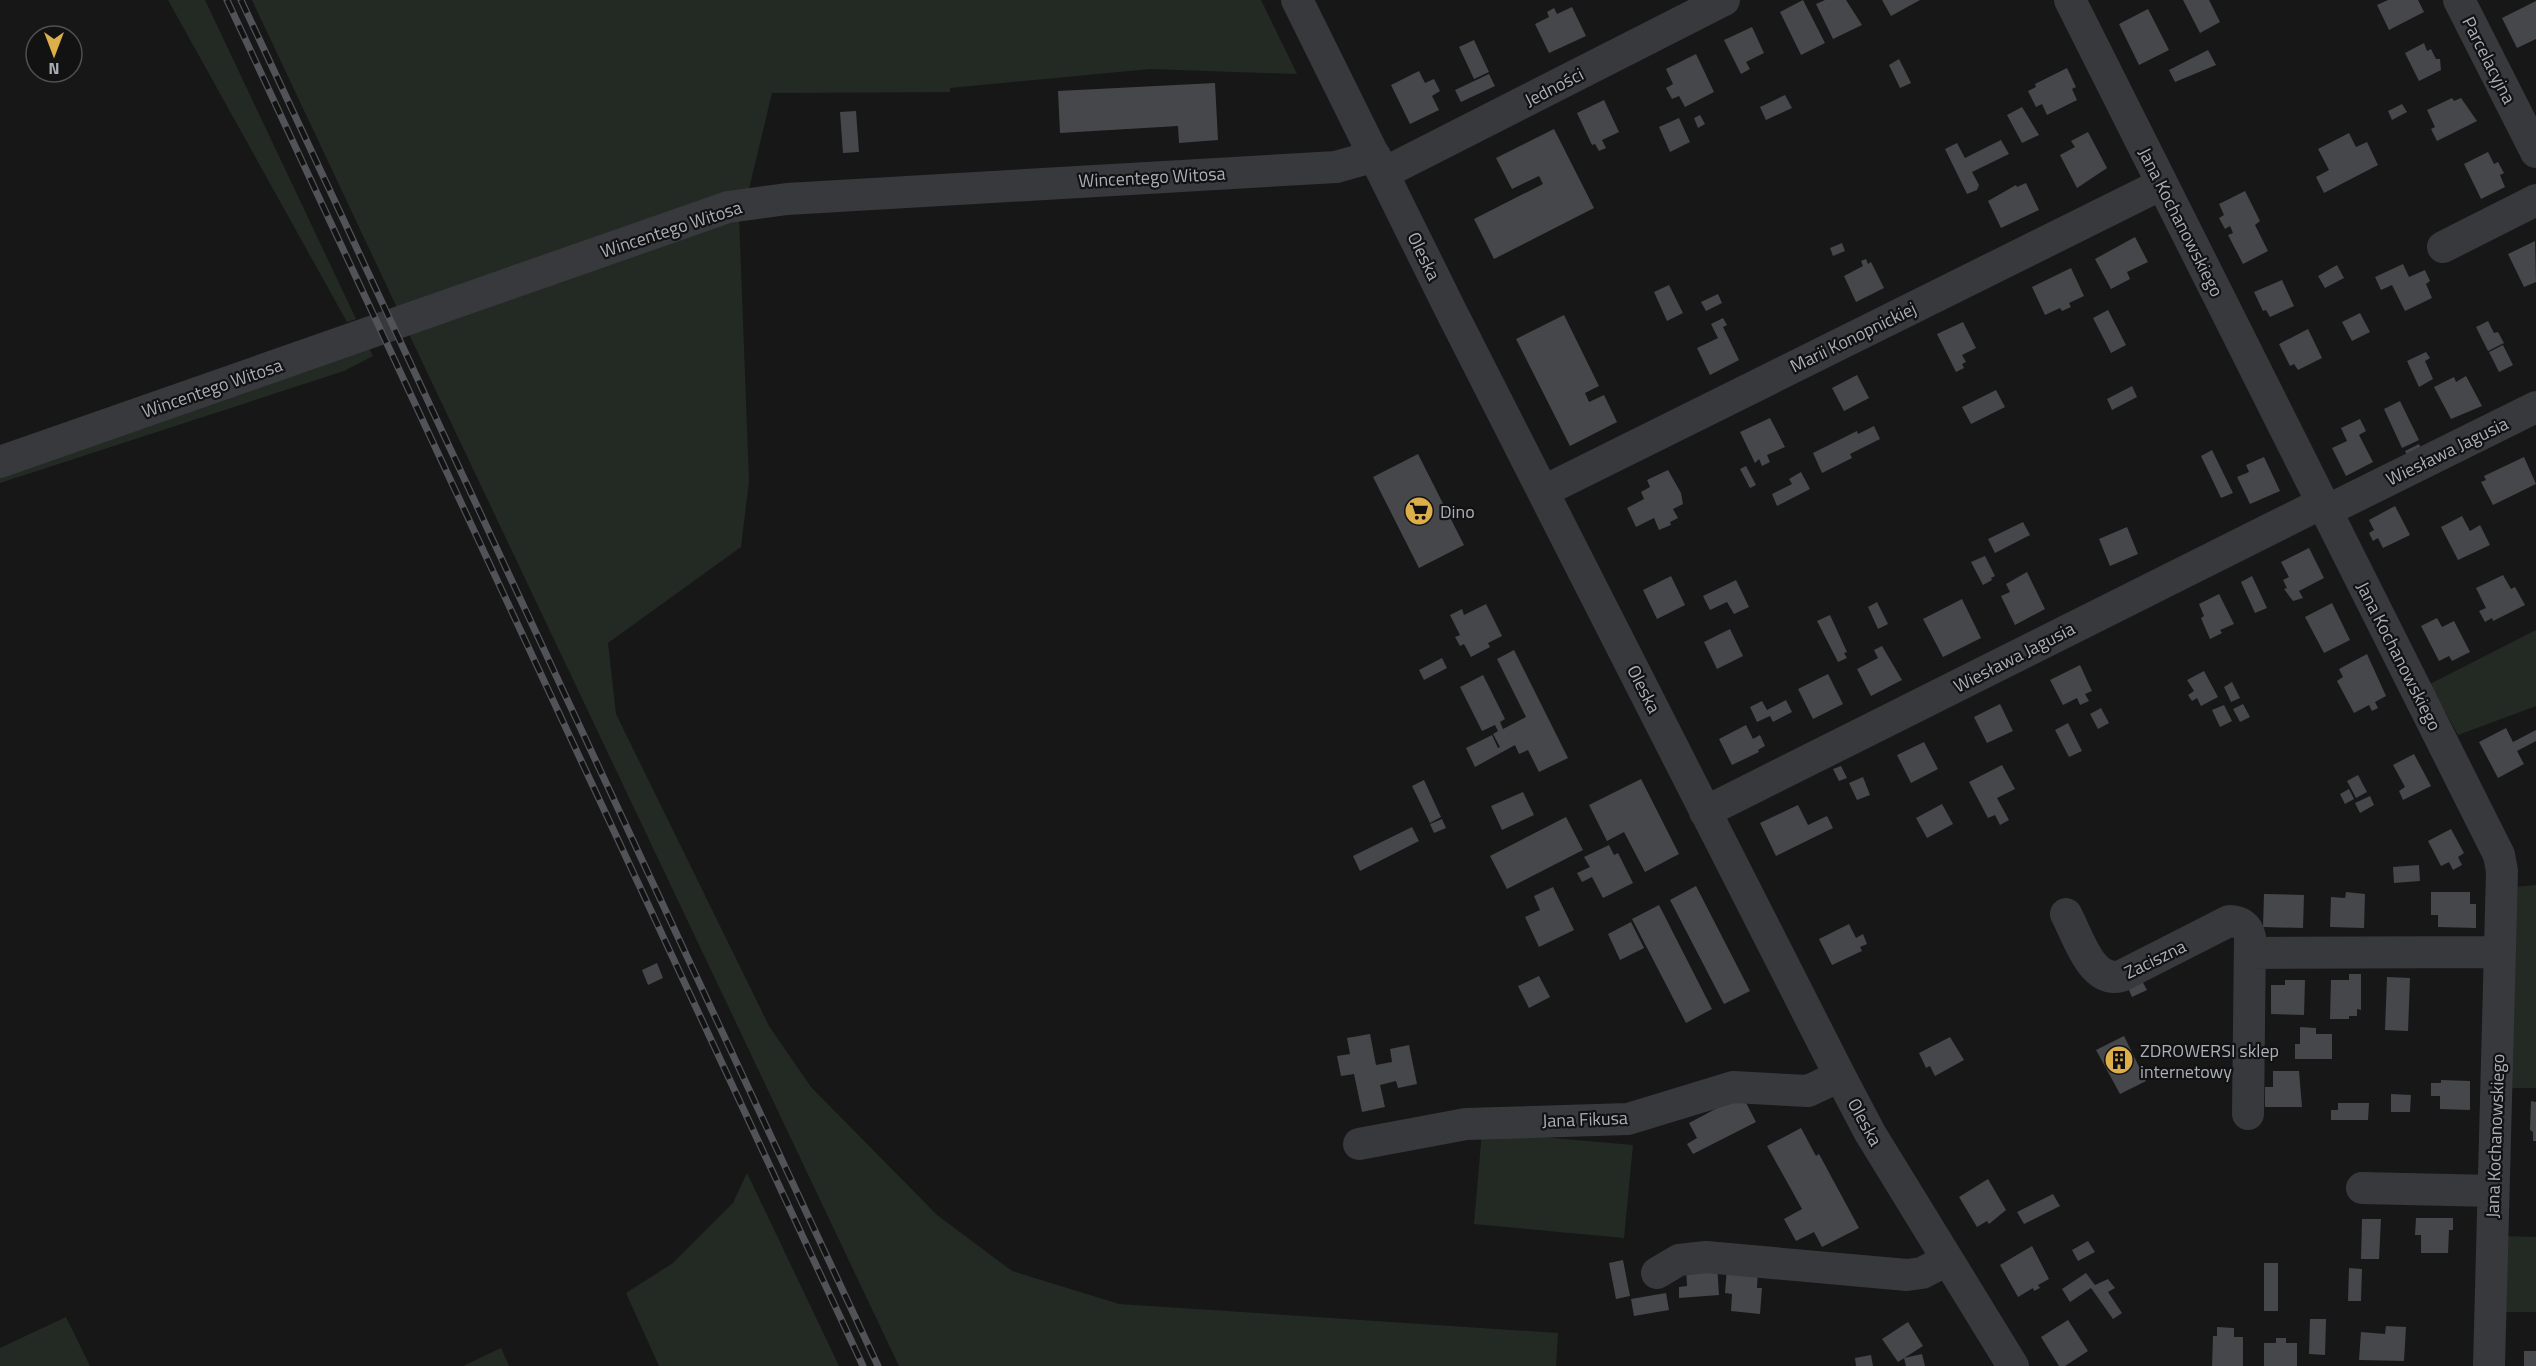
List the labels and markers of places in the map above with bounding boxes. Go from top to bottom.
supermarket icon: Dino [1403,495,1435,527]
place label: Dino [1440,498,1475,525]
place label: ZDROWERSI sklep internetowy [2140,1037,2279,1085]
building icon: ZDROWERSI sklep internetowy [2103,1044,2135,1076]

